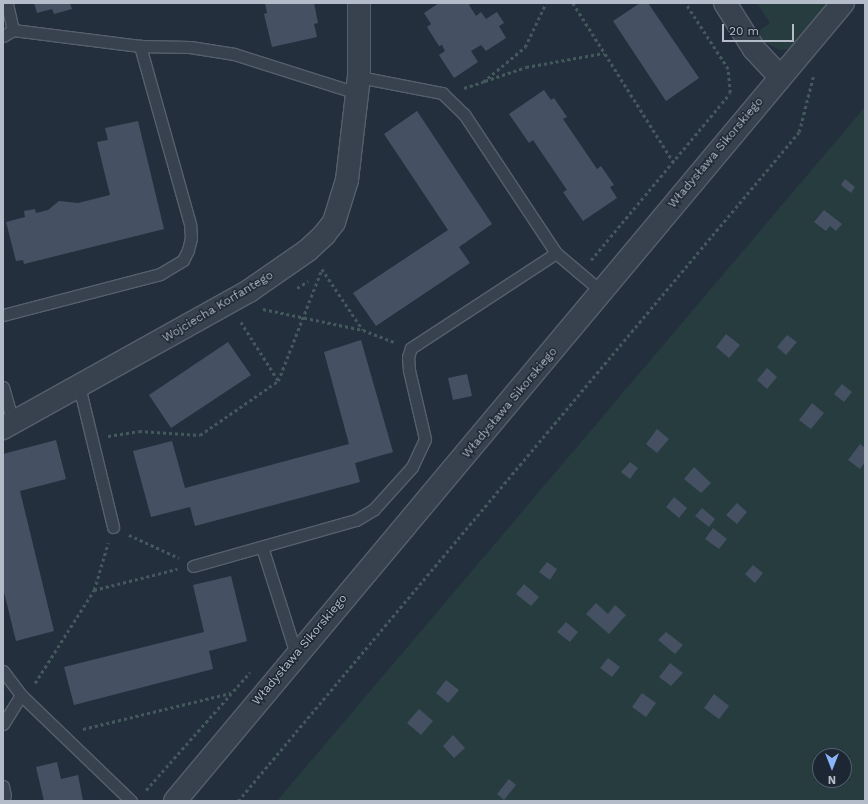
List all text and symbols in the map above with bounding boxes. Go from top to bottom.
scale bar [724,16,796,42]
text: 20 m [729,24,759,38]
street label: Władysława Sikorskiego [665,95,767,211]
street label: Wojciecha Korfantego [160,268,276,346]
street label: Władysława Sikorskiego [459,345,561,461]
street label: Władysława Sikorskiego [249,592,351,708]
north arrow [812,748,852,788]
text: N [828,773,836,786]

